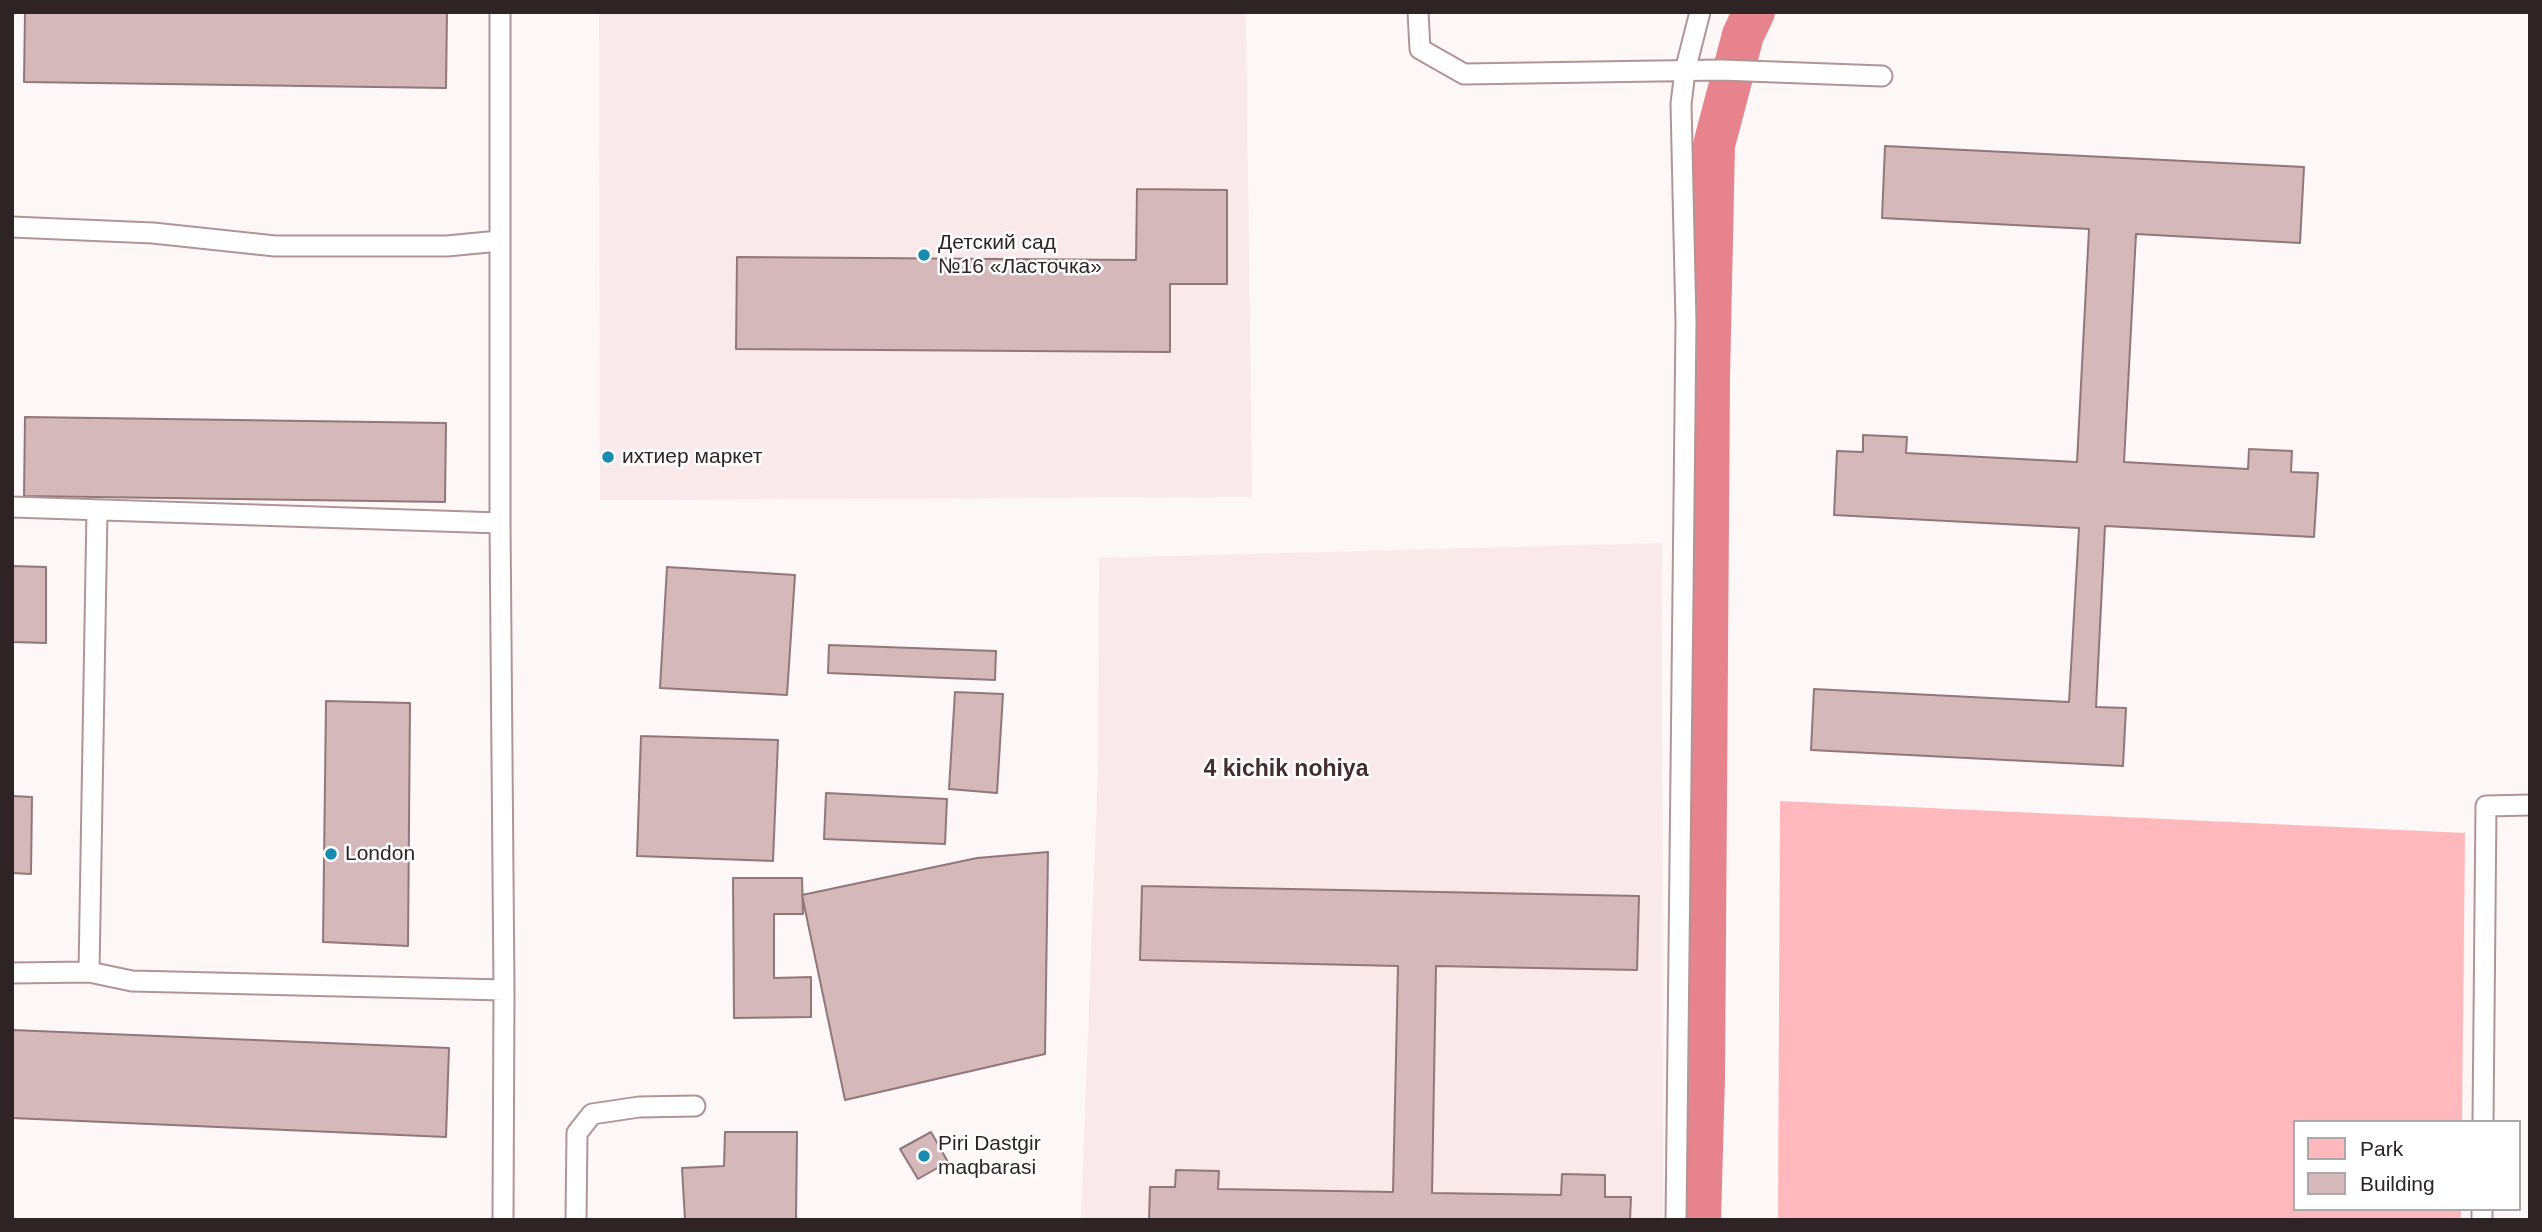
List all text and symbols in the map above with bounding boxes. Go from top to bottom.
place label: Детский сад №16 «Ласточка» [938,230,1102,280]
marker: Детский сад №16 «Ласточка» [916,247,932,263]
place label: ихтиер маркет [622,444,762,470]
marker: ихтиер маркет [600,449,616,465]
district label: 4 kichik nohiya [1204,756,1368,784]
place label: London [345,841,415,867]
marker: London [323,846,339,862]
legend [2294,1120,2521,1211]
place label: Piri Dastgir maqbarasi [938,1131,1041,1181]
text: Park [2360,1137,2403,1160]
marker: Piri Dastgir maqbarasi [916,1148,932,1164]
text: Building [2360,1172,2435,1195]

